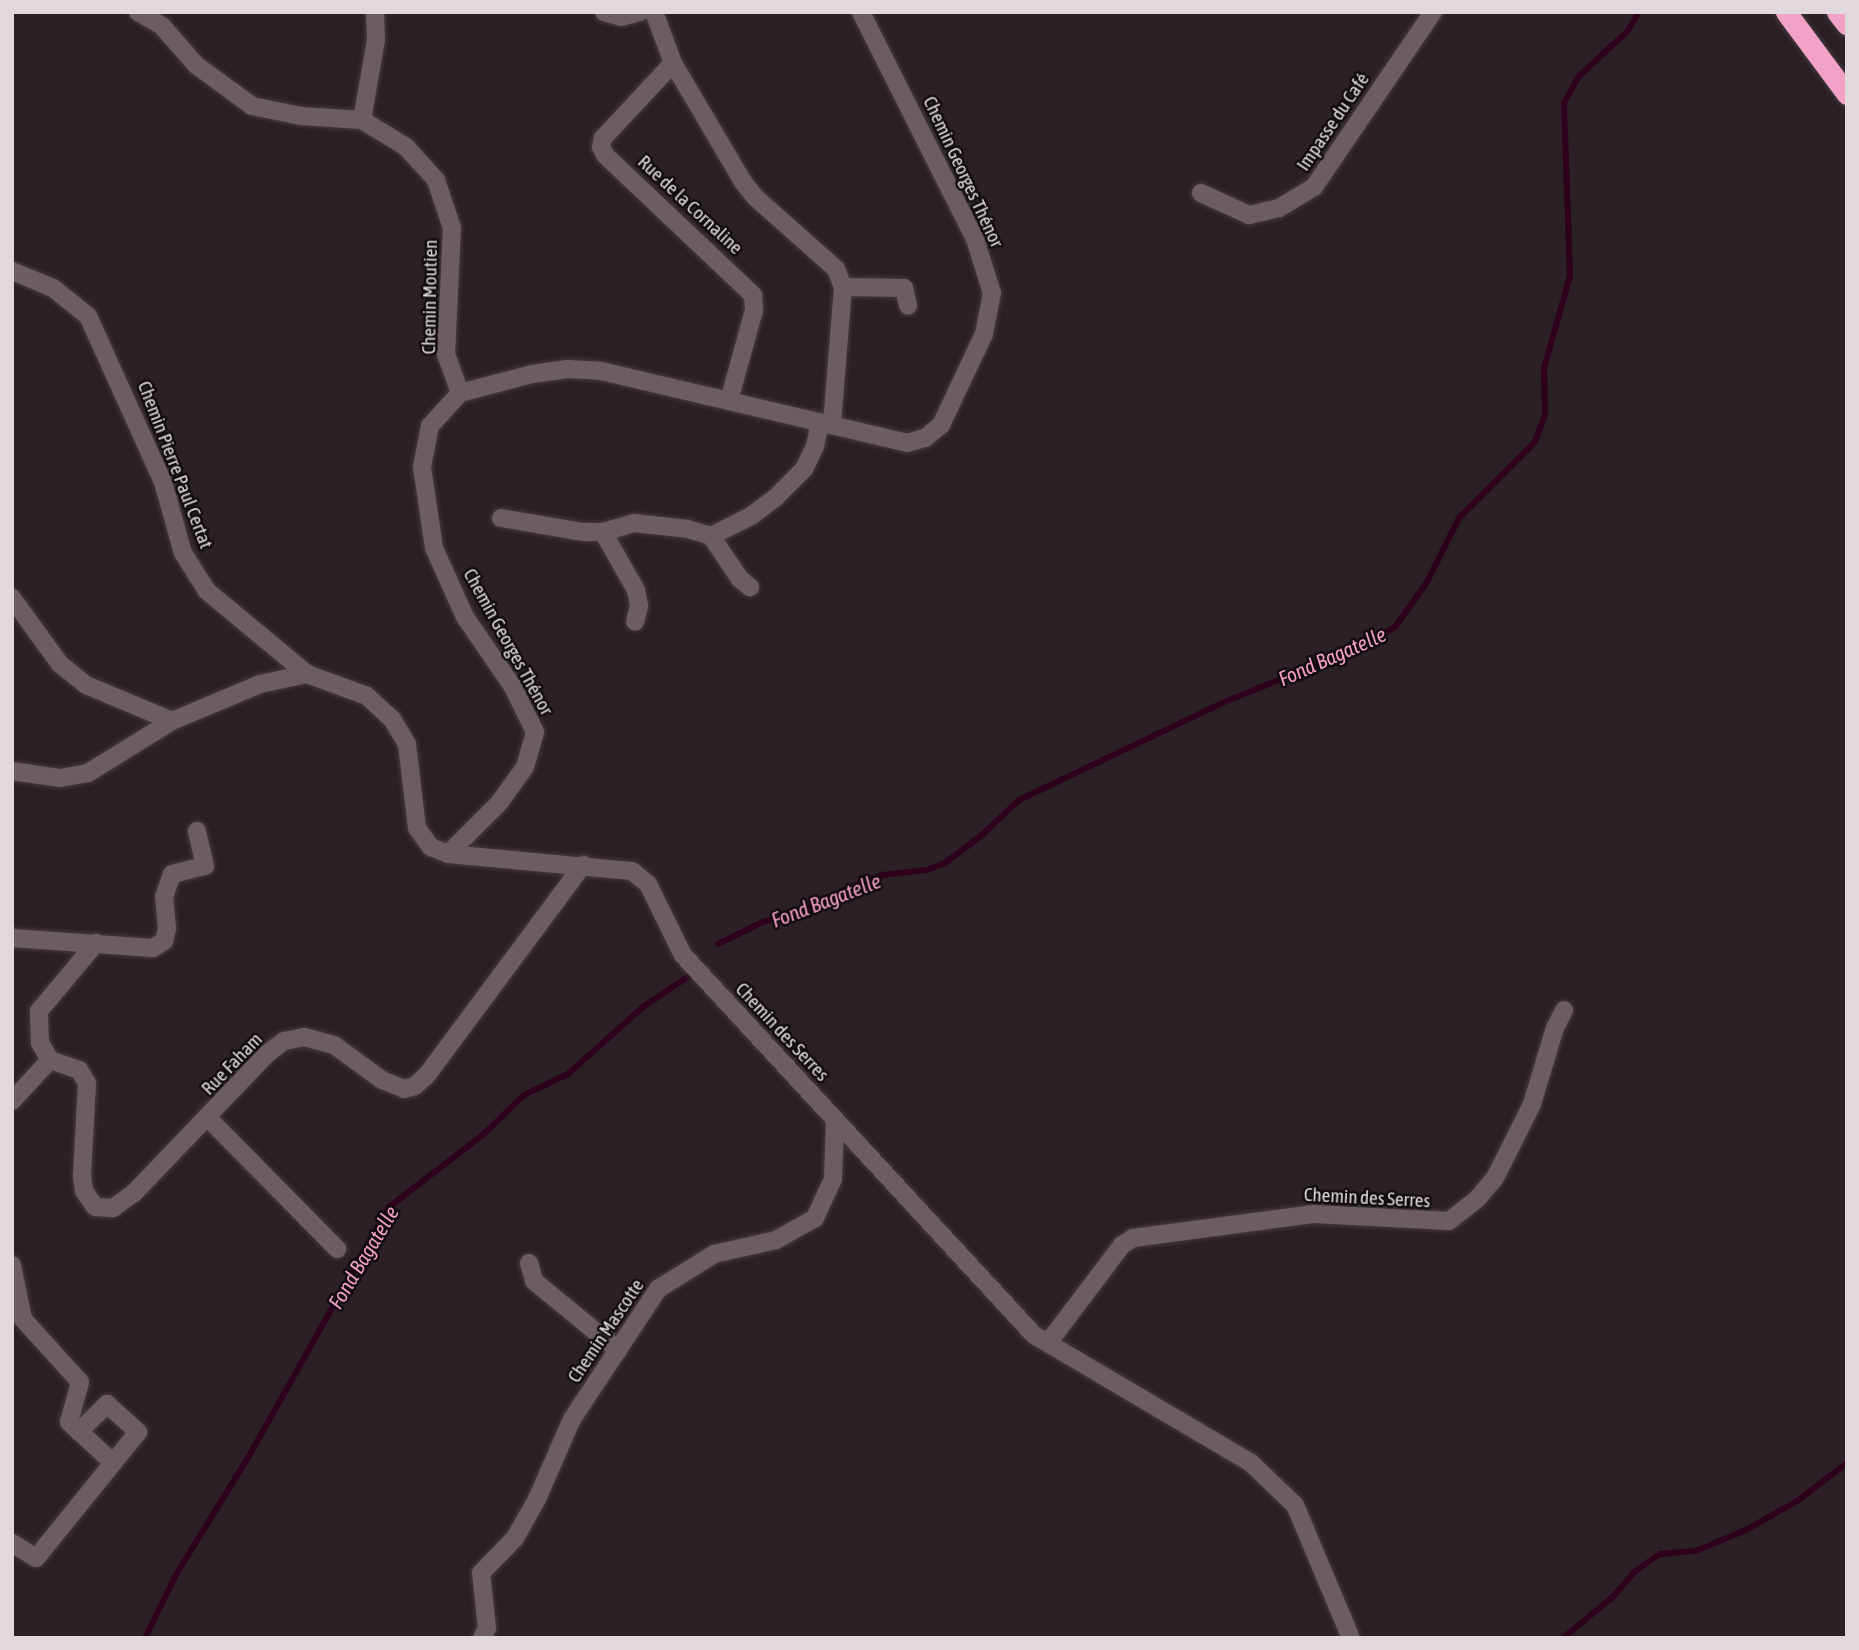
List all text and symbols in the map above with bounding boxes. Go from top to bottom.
street label: Impasse du Café [1292,69,1374,175]
street label: Chemin Georges Thénor [918,93,1008,251]
street label: Rue de la Cornaline [633,151,747,259]
street label: Chemin Moutien [418,239,442,355]
street label: Chemin Pierre Paul Certat [133,378,217,552]
street label: Chemin Georges Thénor [458,565,558,719]
water label: Fond Bagatelle [1274,621,1390,691]
water label: Fond Bagatelle [768,868,884,932]
street label: Chemin des Serres [731,978,833,1086]
street label: Rue Faham [197,1028,267,1100]
street label: Chemin des Serres [1303,1183,1431,1213]
water label: Fond Bagatelle [322,1201,404,1313]
street label: Chemin Mascotte [563,1275,649,1387]

